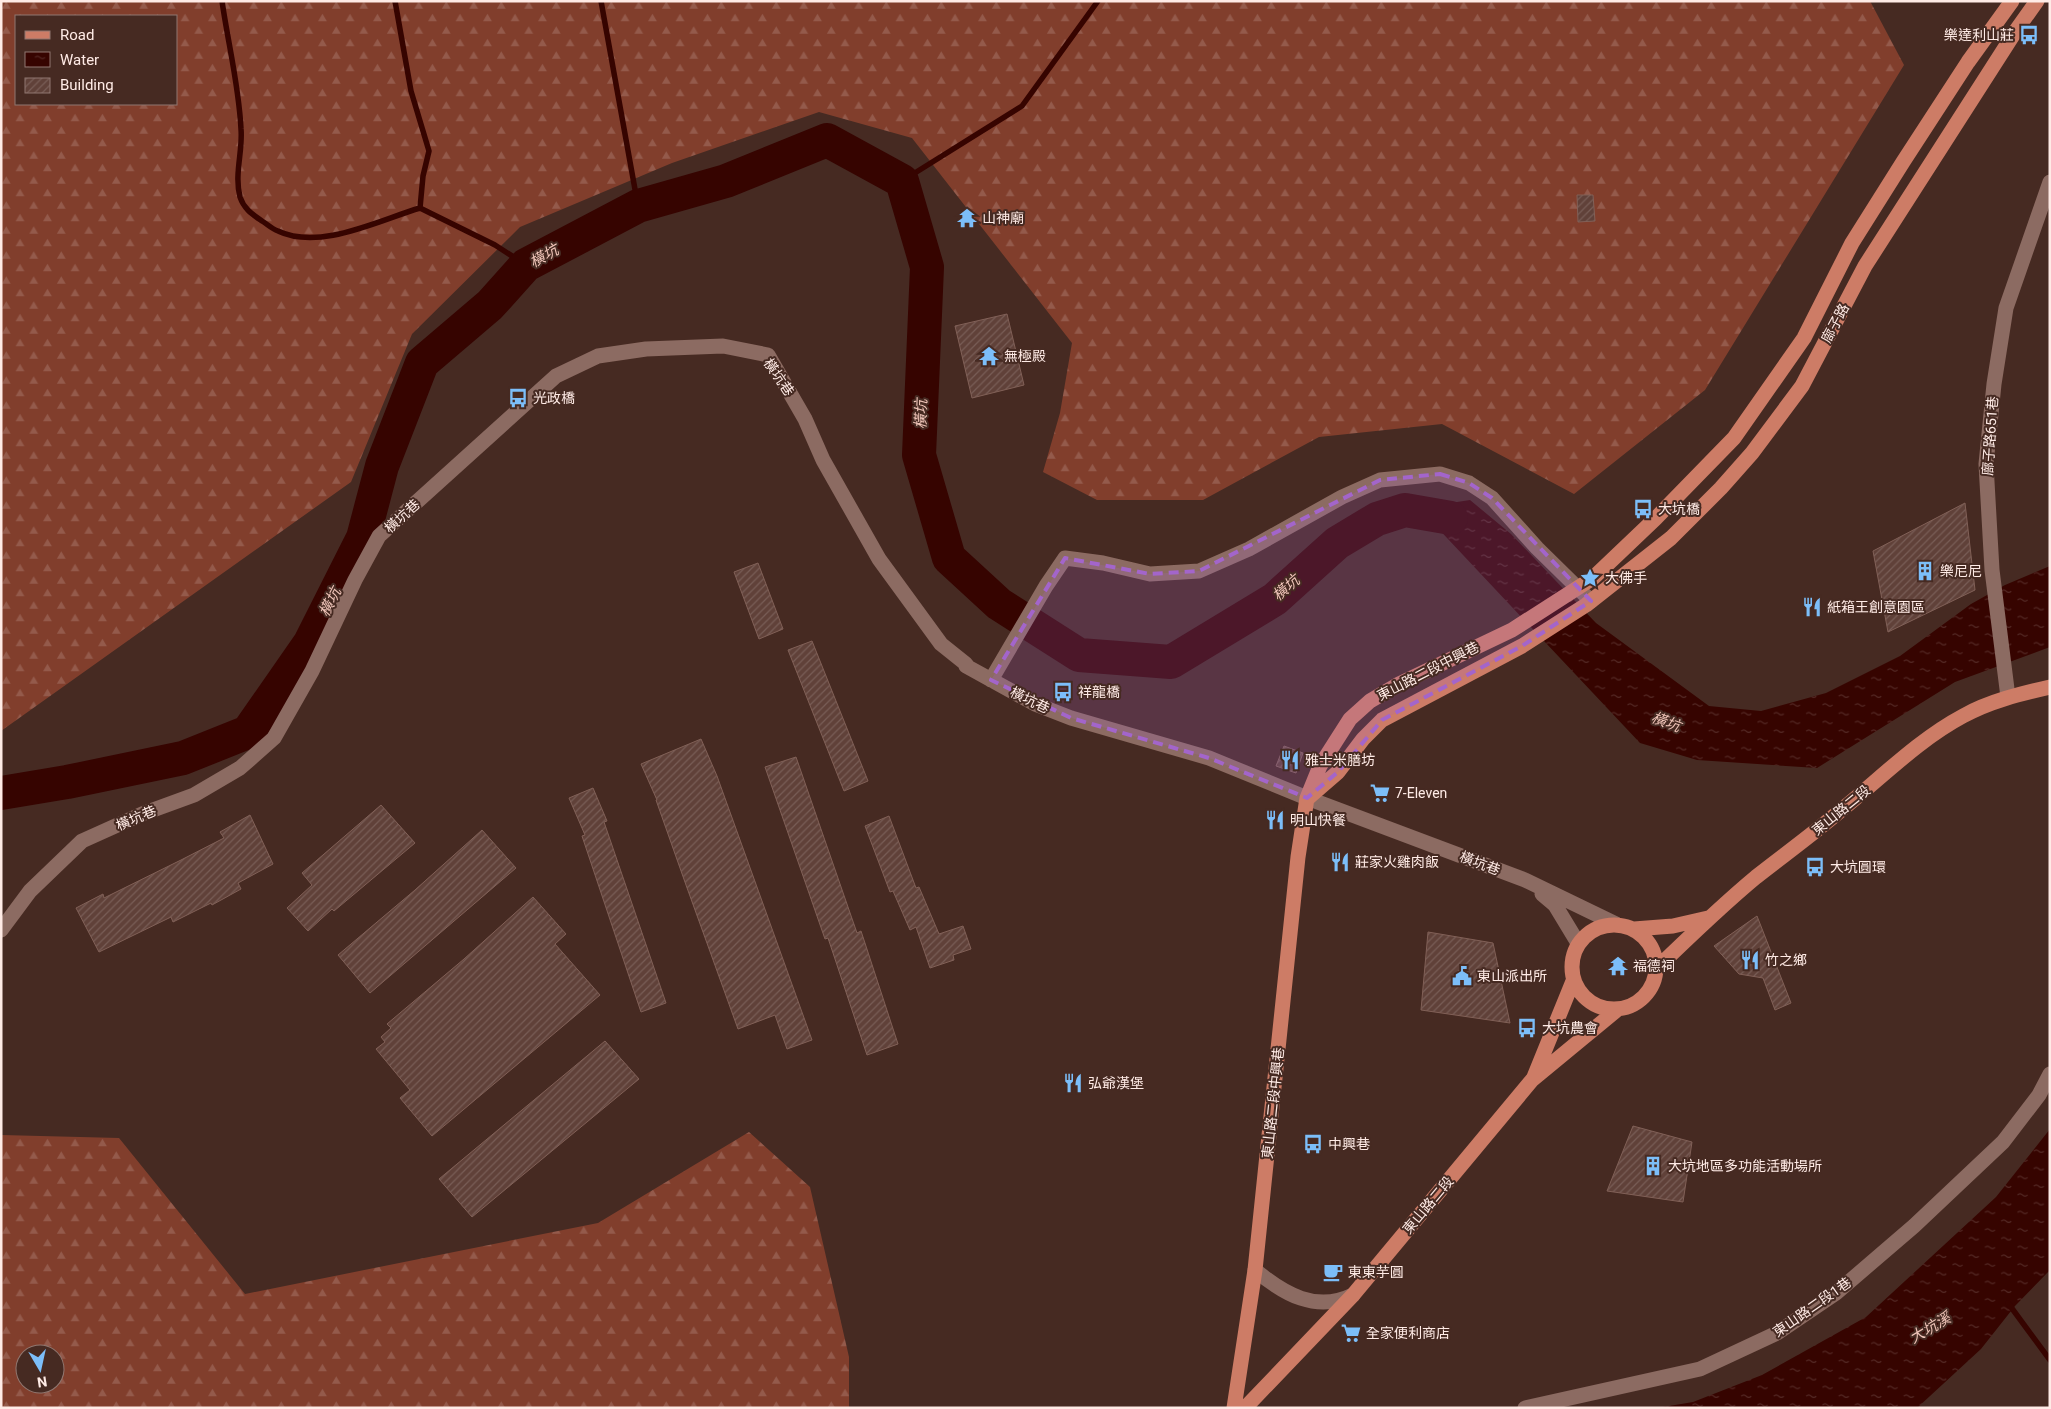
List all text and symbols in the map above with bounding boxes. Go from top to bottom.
legend [15,15,178,105]
bus stop icon: 樂達利山莊 [2018,24,2040,46]
text: Road [60,26,94,44]
place label: 樂達利山莊 [1944,27,2014,43]
text: Water [60,51,99,69]
text: Building [60,76,114,94]
temple icon: 山神廟 [956,207,978,229]
place label: 山神廟 [982,210,1024,226]
water label: 橫坑 [527,240,563,271]
street label: 廍子路 [1818,301,1852,345]
temple icon: 無極殿 [978,345,1000,367]
place label: 無極殿 [1004,348,1046,364]
street label: 橫坑巷 [761,355,797,399]
bus stop icon: 光政橋 [507,387,529,409]
place label: 光政橋 [533,390,575,406]
street label: 廍子路651巷 [1979,396,2001,476]
water label: 橫坑 [911,397,931,429]
street label: 橫坑巷 [381,496,423,536]
bus stop icon: 大坑橋 [1632,498,1654,520]
place label: 大坑橋 [1658,501,1700,517]
building icon: 樂尼尼 [1914,560,1936,582]
place label: 樂尼尼 [1940,563,1982,579]
place icon: 大佛手 [1579,567,1601,589]
water label: 橫坑 [1269,570,1305,605]
place label: 大佛手 [1605,570,1647,586]
water label: 橫坑 [315,583,346,619]
restaurant icon: 紙箱王創意園區 [1801,596,1823,618]
place label: 紙箱王創意園區 [1827,599,1925,615]
street label: 東山路二段中興巷 [1374,638,1482,704]
bus stop icon: 祥龍橋 [1052,681,1074,703]
street label: 橫坑巷 [1008,684,1052,716]
place label: 祥龍橋 [1078,684,1120,700]
water label: 橫坑 [1649,708,1685,736]
restaurant icon: 雅士米膳坊 [1279,749,1301,771]
place label: 雅士米膳坊 [1305,752,1375,768]
supermarket icon: 7-Eleven [1369,782,1391,804]
street label: 東山路二段 [1809,782,1873,838]
place label: 7-Eleven [1395,785,1447,801]
street label: 橫坑巷 [114,802,158,834]
restaurant icon: 明山快餐 [1264,809,1286,831]
place label: 明山快餐 [1290,812,1346,828]
street label: 橫坑巷 [1458,848,1502,878]
restaurant icon: 莊家火雞肉飯 [1329,851,1351,873]
place label: 莊家火雞肉飯 [1355,854,1439,870]
bus stop icon: 大坑圓環 [1804,856,1826,878]
place label: 大坑圓環 [1830,859,1886,875]
restaurant icon: 竹之鄉 [1739,949,1761,971]
place label: 竹之鄉 [1765,952,1807,968]
temple icon: 福德祠 [1607,955,1629,977]
place label: 福德祠 [1633,958,1675,974]
public building icon: 東山派出所 [1451,965,1473,987]
place label: 東山派出所 [1477,968,1547,984]
bus stop icon: 大坑農會 [1516,1017,1538,1039]
place label: 大坑農會 [1542,1020,1598,1036]
street label: 東山路二段中興巷 [1259,1046,1287,1160]
restaurant icon: 弘爺漢堡 [1062,1072,1084,1094]
place label: 弘爺漢堡 [1088,1075,1144,1091]
bus stop icon: 中興巷 [1302,1133,1324,1155]
place label: 中興巷 [1328,1136,1370,1152]
building icon: 大坑地區多功能活動場所 [1642,1155,1664,1177]
place label: 大坑地區多功能活動場所 [1668,1158,1822,1174]
street label: 東山路二段 [1399,1173,1457,1237]
cafe icon: 東東芋圓 [1322,1261,1344,1283]
place label: 東東芋圓 [1348,1264,1404,1280]
street label: 東山路二段1巷 [1770,1274,1854,1340]
water label: 大坑溪 [1906,1308,1956,1347]
supermarket icon: 全家便利商店 [1340,1322,1362,1344]
place label: 全家便利商店 [1366,1325,1450,1341]
north arrow [15,1344,65,1394]
text: N [36,1373,48,1391]

